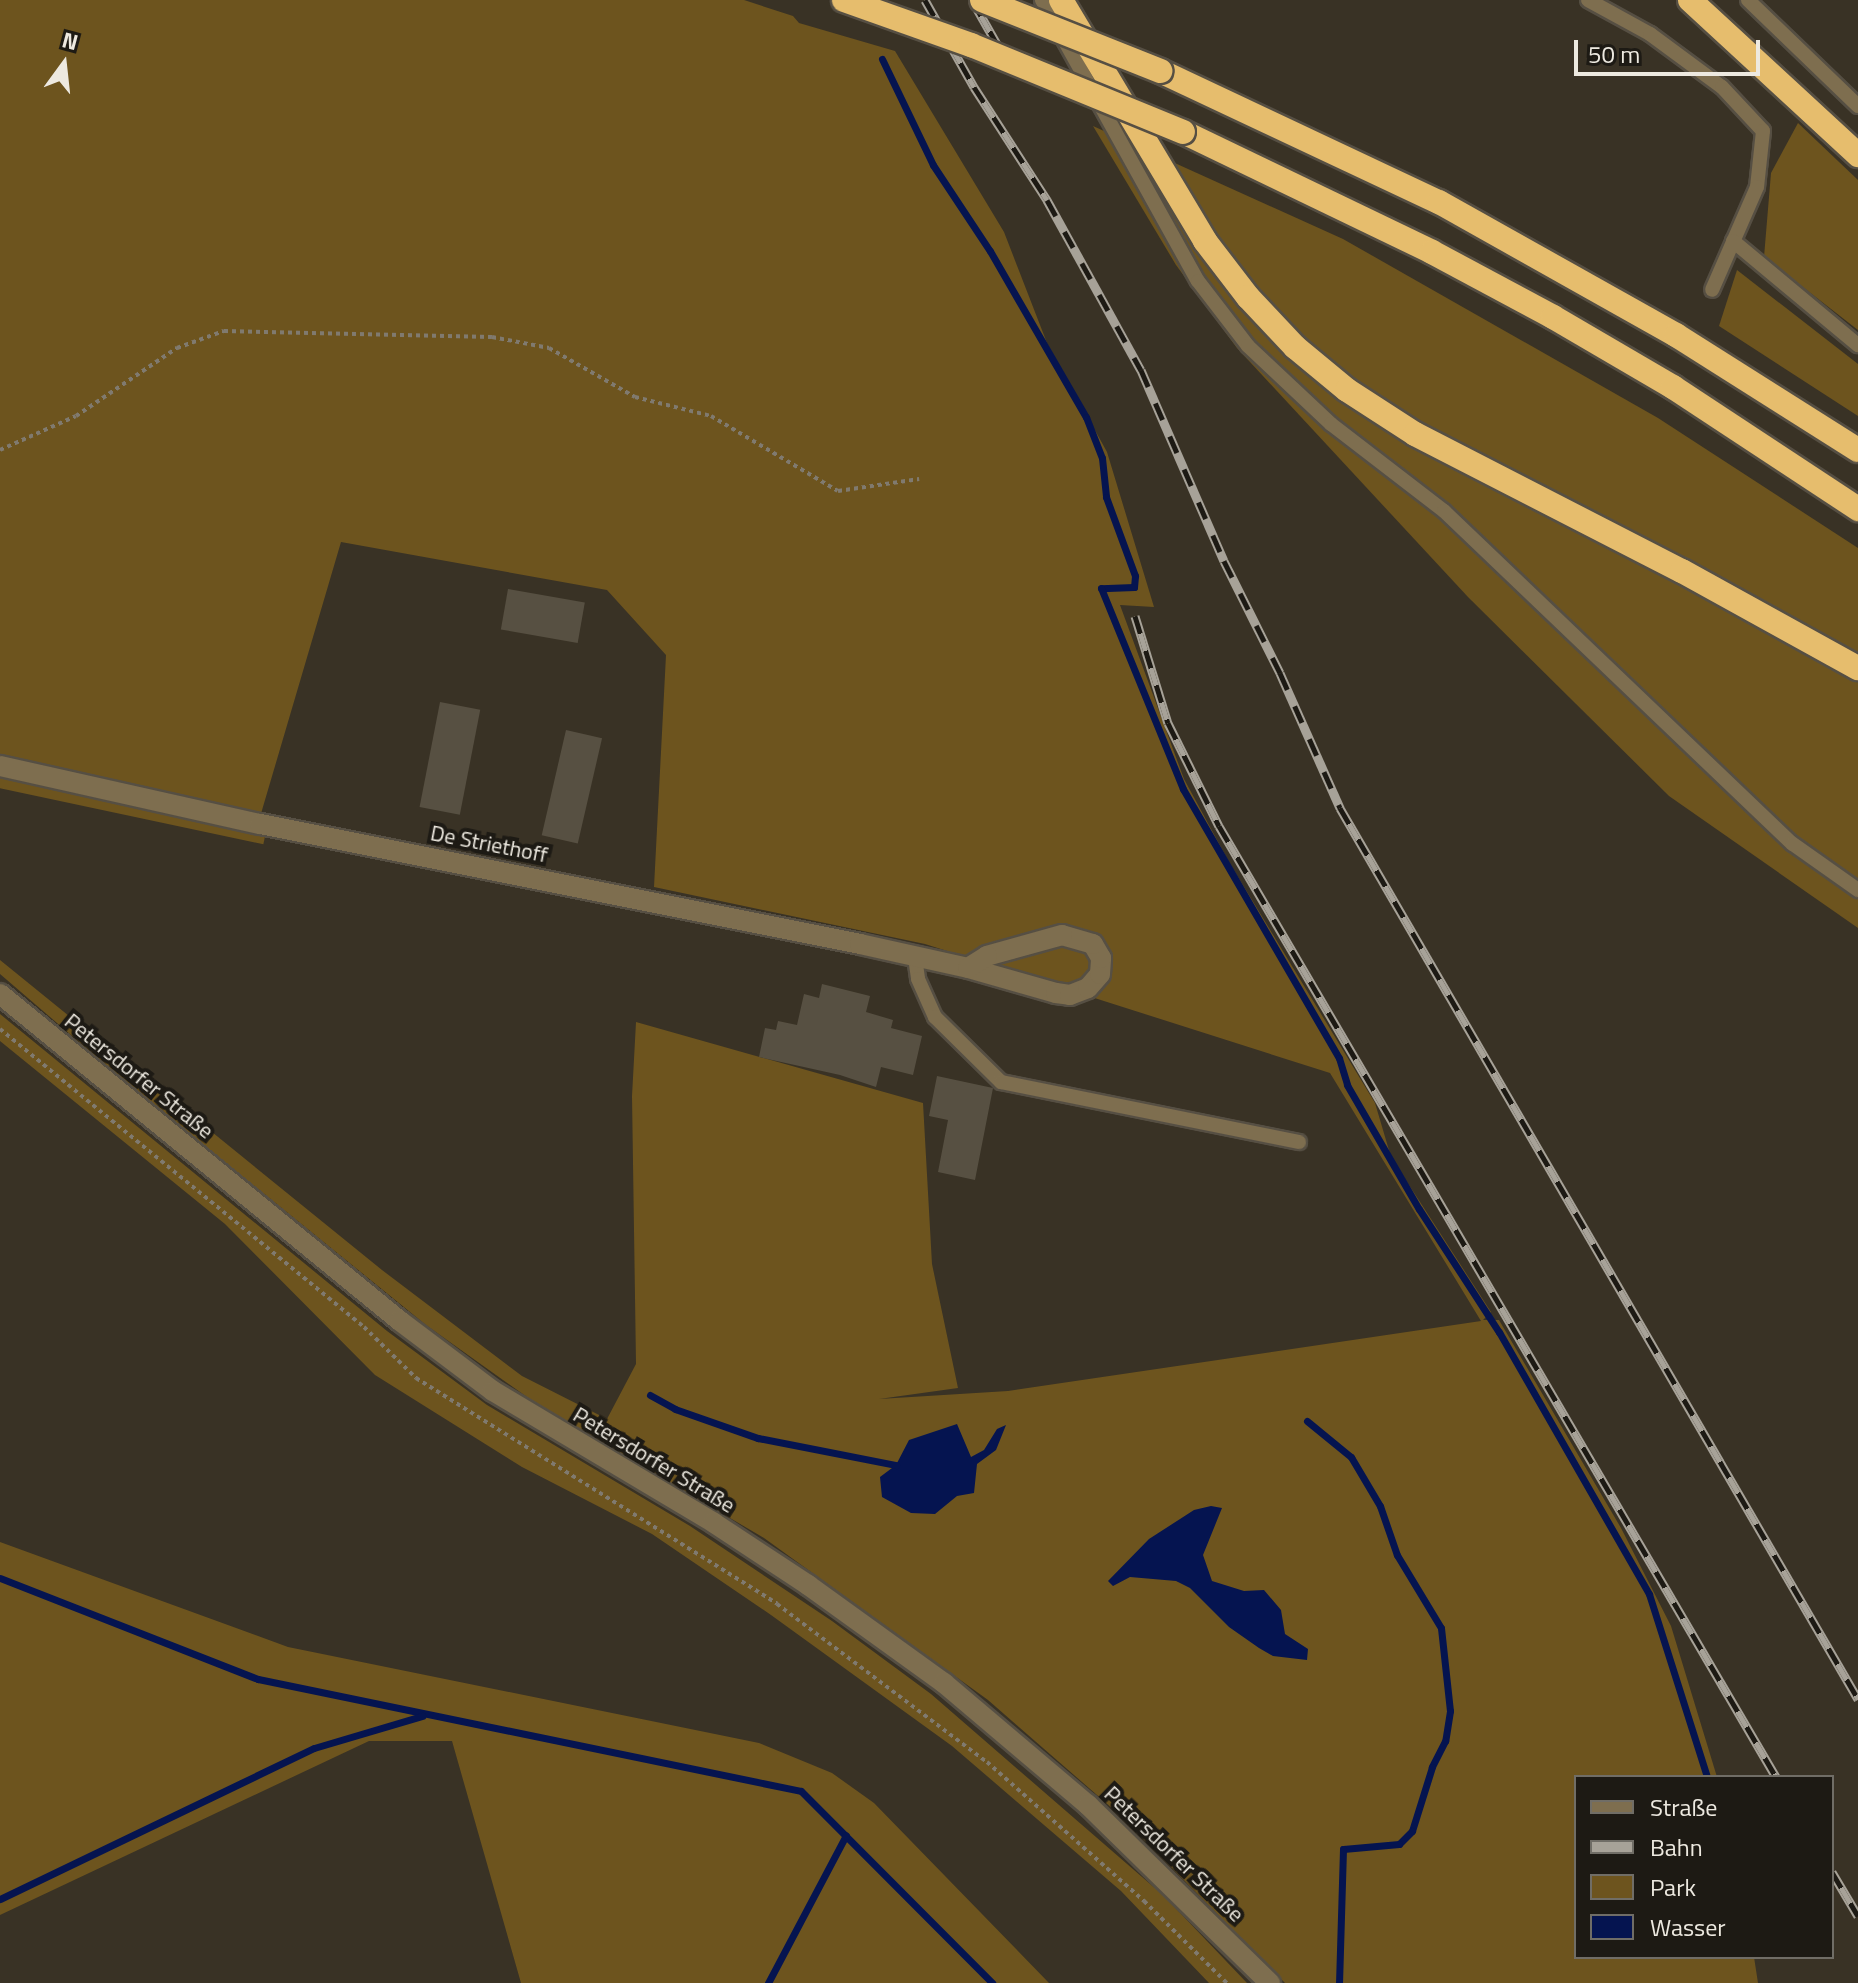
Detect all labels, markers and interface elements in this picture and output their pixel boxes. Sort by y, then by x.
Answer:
text: N [58,22,82,59]
north arrow [24,24,104,104]
scale bar [1578,24,1764,74]
text: 50 m [1588,36,1640,72]
street label: De Striethoff [428,820,550,868]
street label: Petersdorfer Straße [59,1008,219,1144]
street label: Petersdorfer Straße [568,1401,740,1519]
legend [1574,1775,1834,1959]
street label: Petersdorfer Straße [1099,1781,1249,1927]
text: Straße [1650,1789,1717,1825]
text: Bahn [1650,1829,1703,1865]
text: Park [1650,1869,1696,1905]
text: Wasser [1650,1909,1726,1945]

